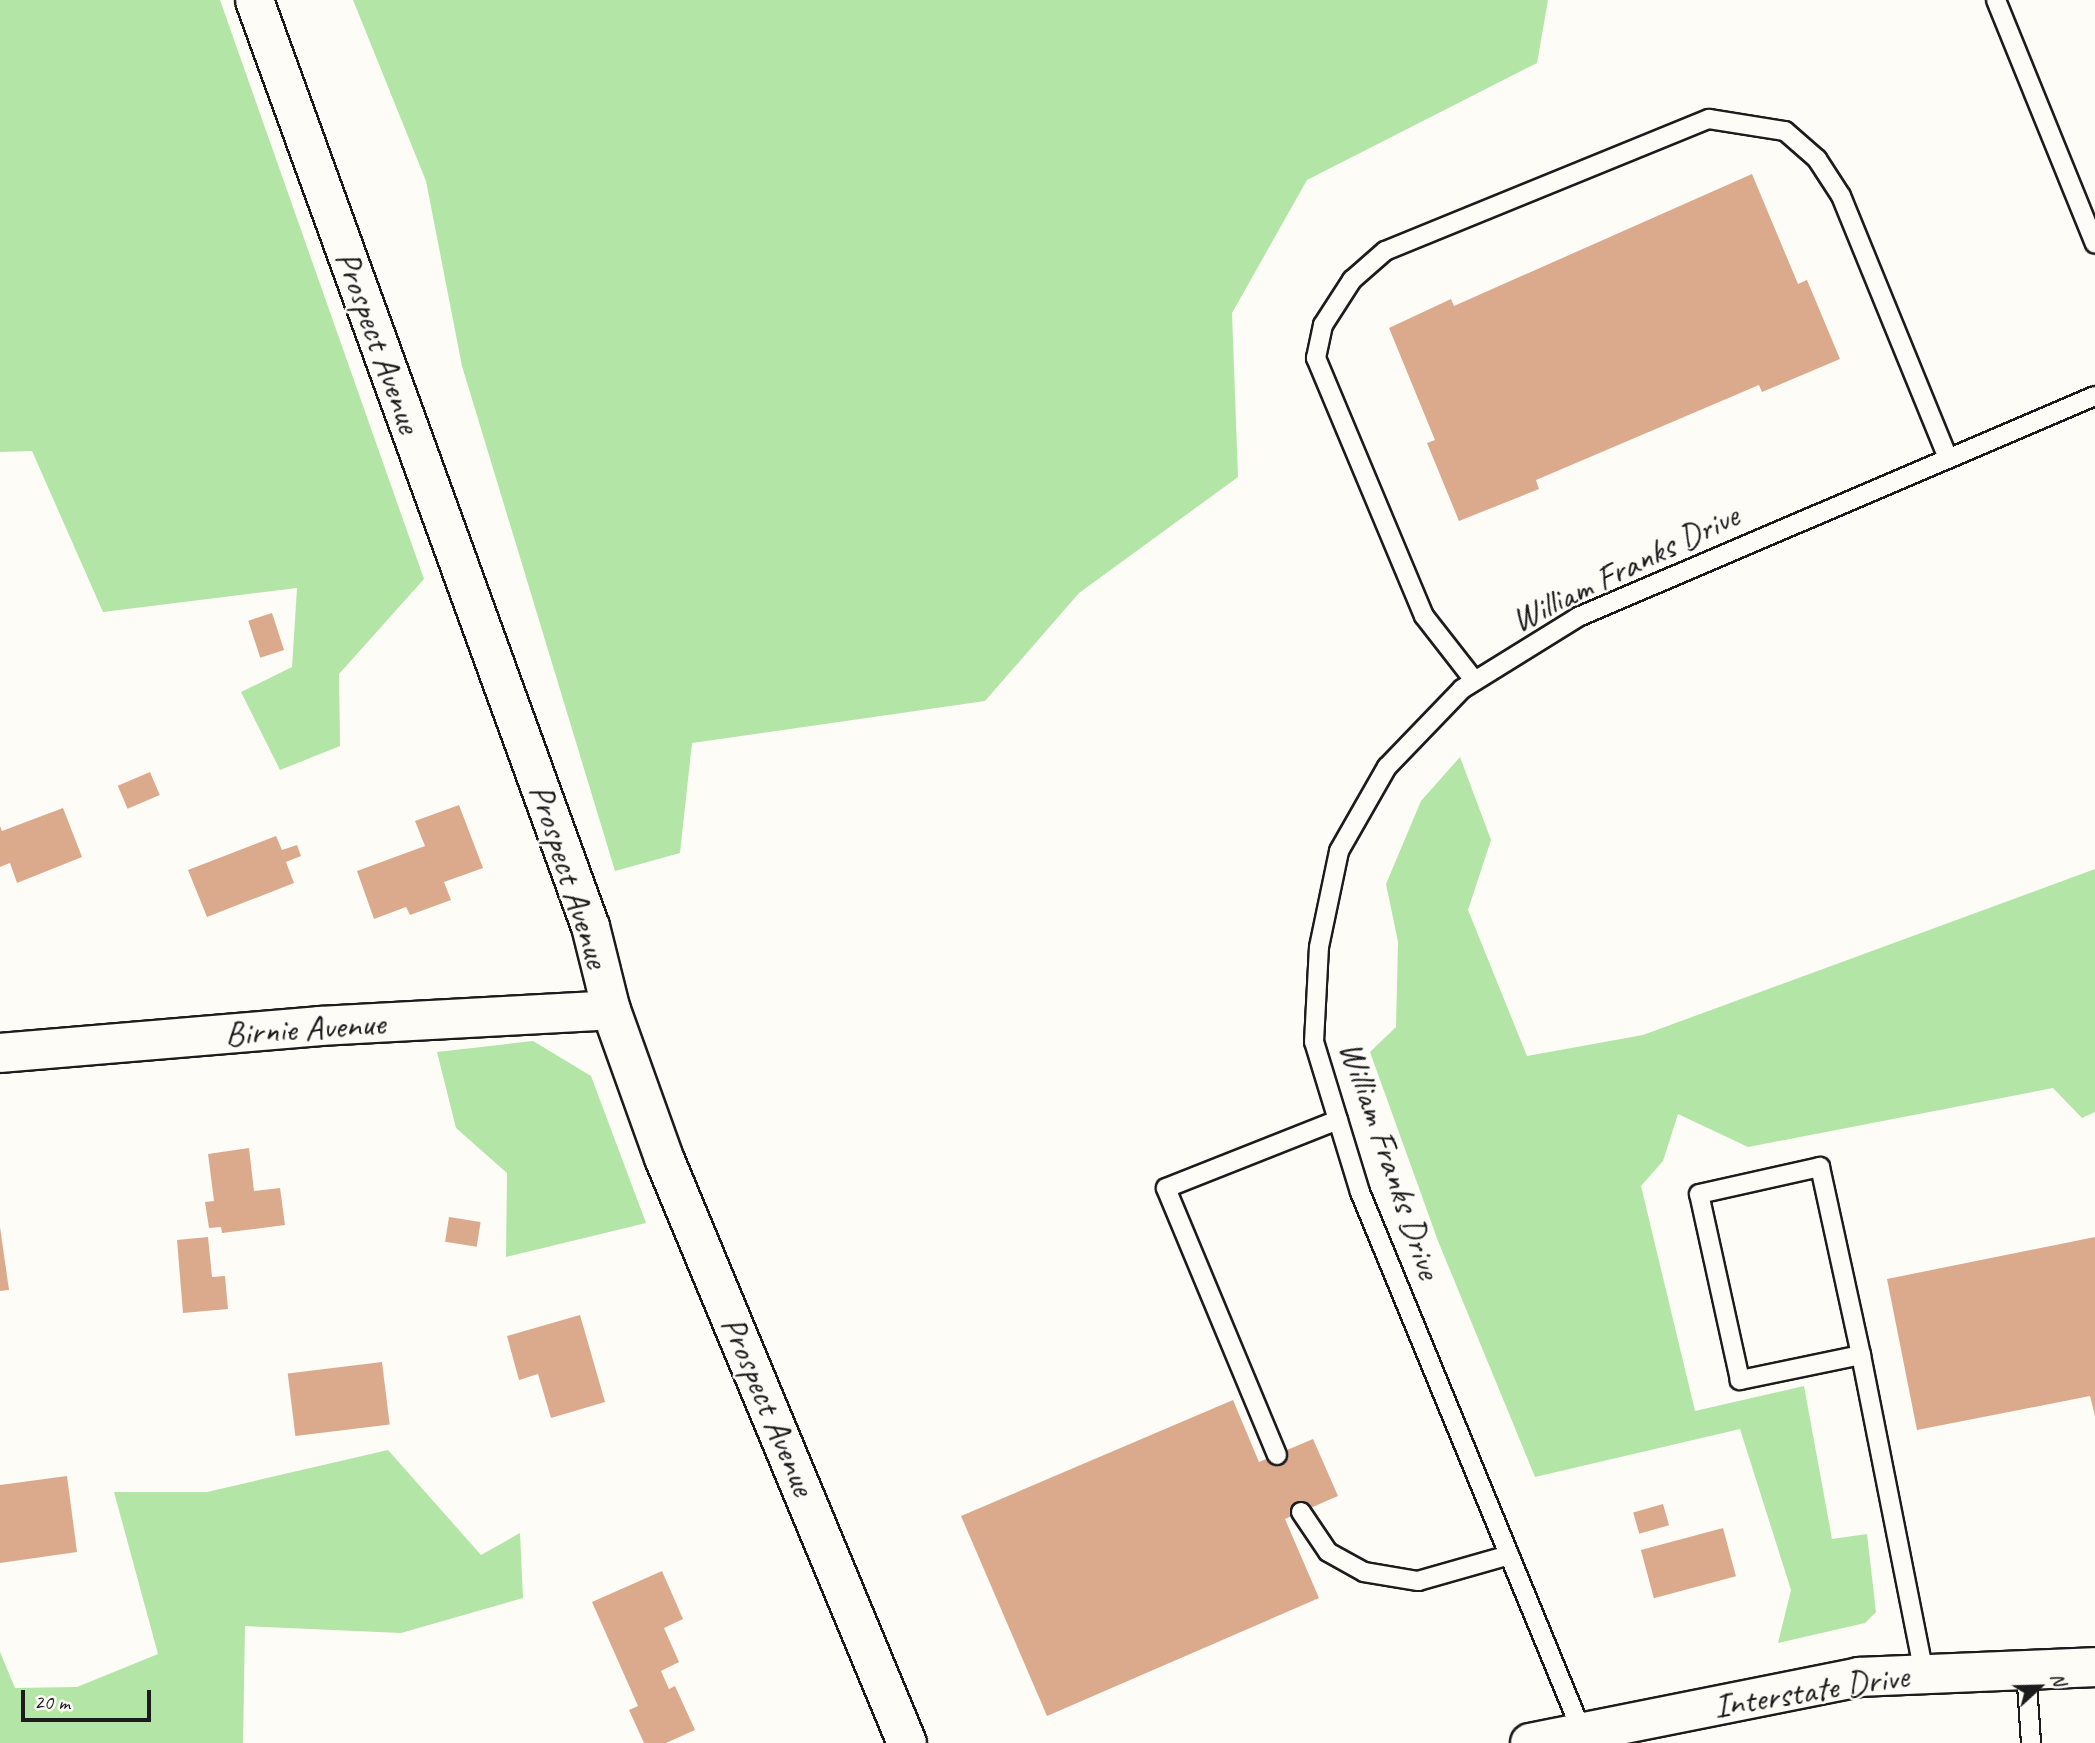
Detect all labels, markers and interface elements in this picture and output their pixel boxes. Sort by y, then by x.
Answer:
street label: Prospect Avenue [326,245,430,439]
street label: William Franks Drive [1504,495,1746,641]
street label: Prospect Avenue [520,779,618,973]
street label: Birnie Avenue [224,1002,386,1056]
street label: William Franks Drive [1330,1036,1450,1284]
street label: Prospect Avenue [711,1310,825,1502]
north arrow [2004,1652,2074,1722]
street label: Interstate Drive [1711,1655,1911,1727]
text: N [2045,1669,2072,1689]
scale bar [24,1676,154,1720]
text: 20 m [34,1689,70,1715]

